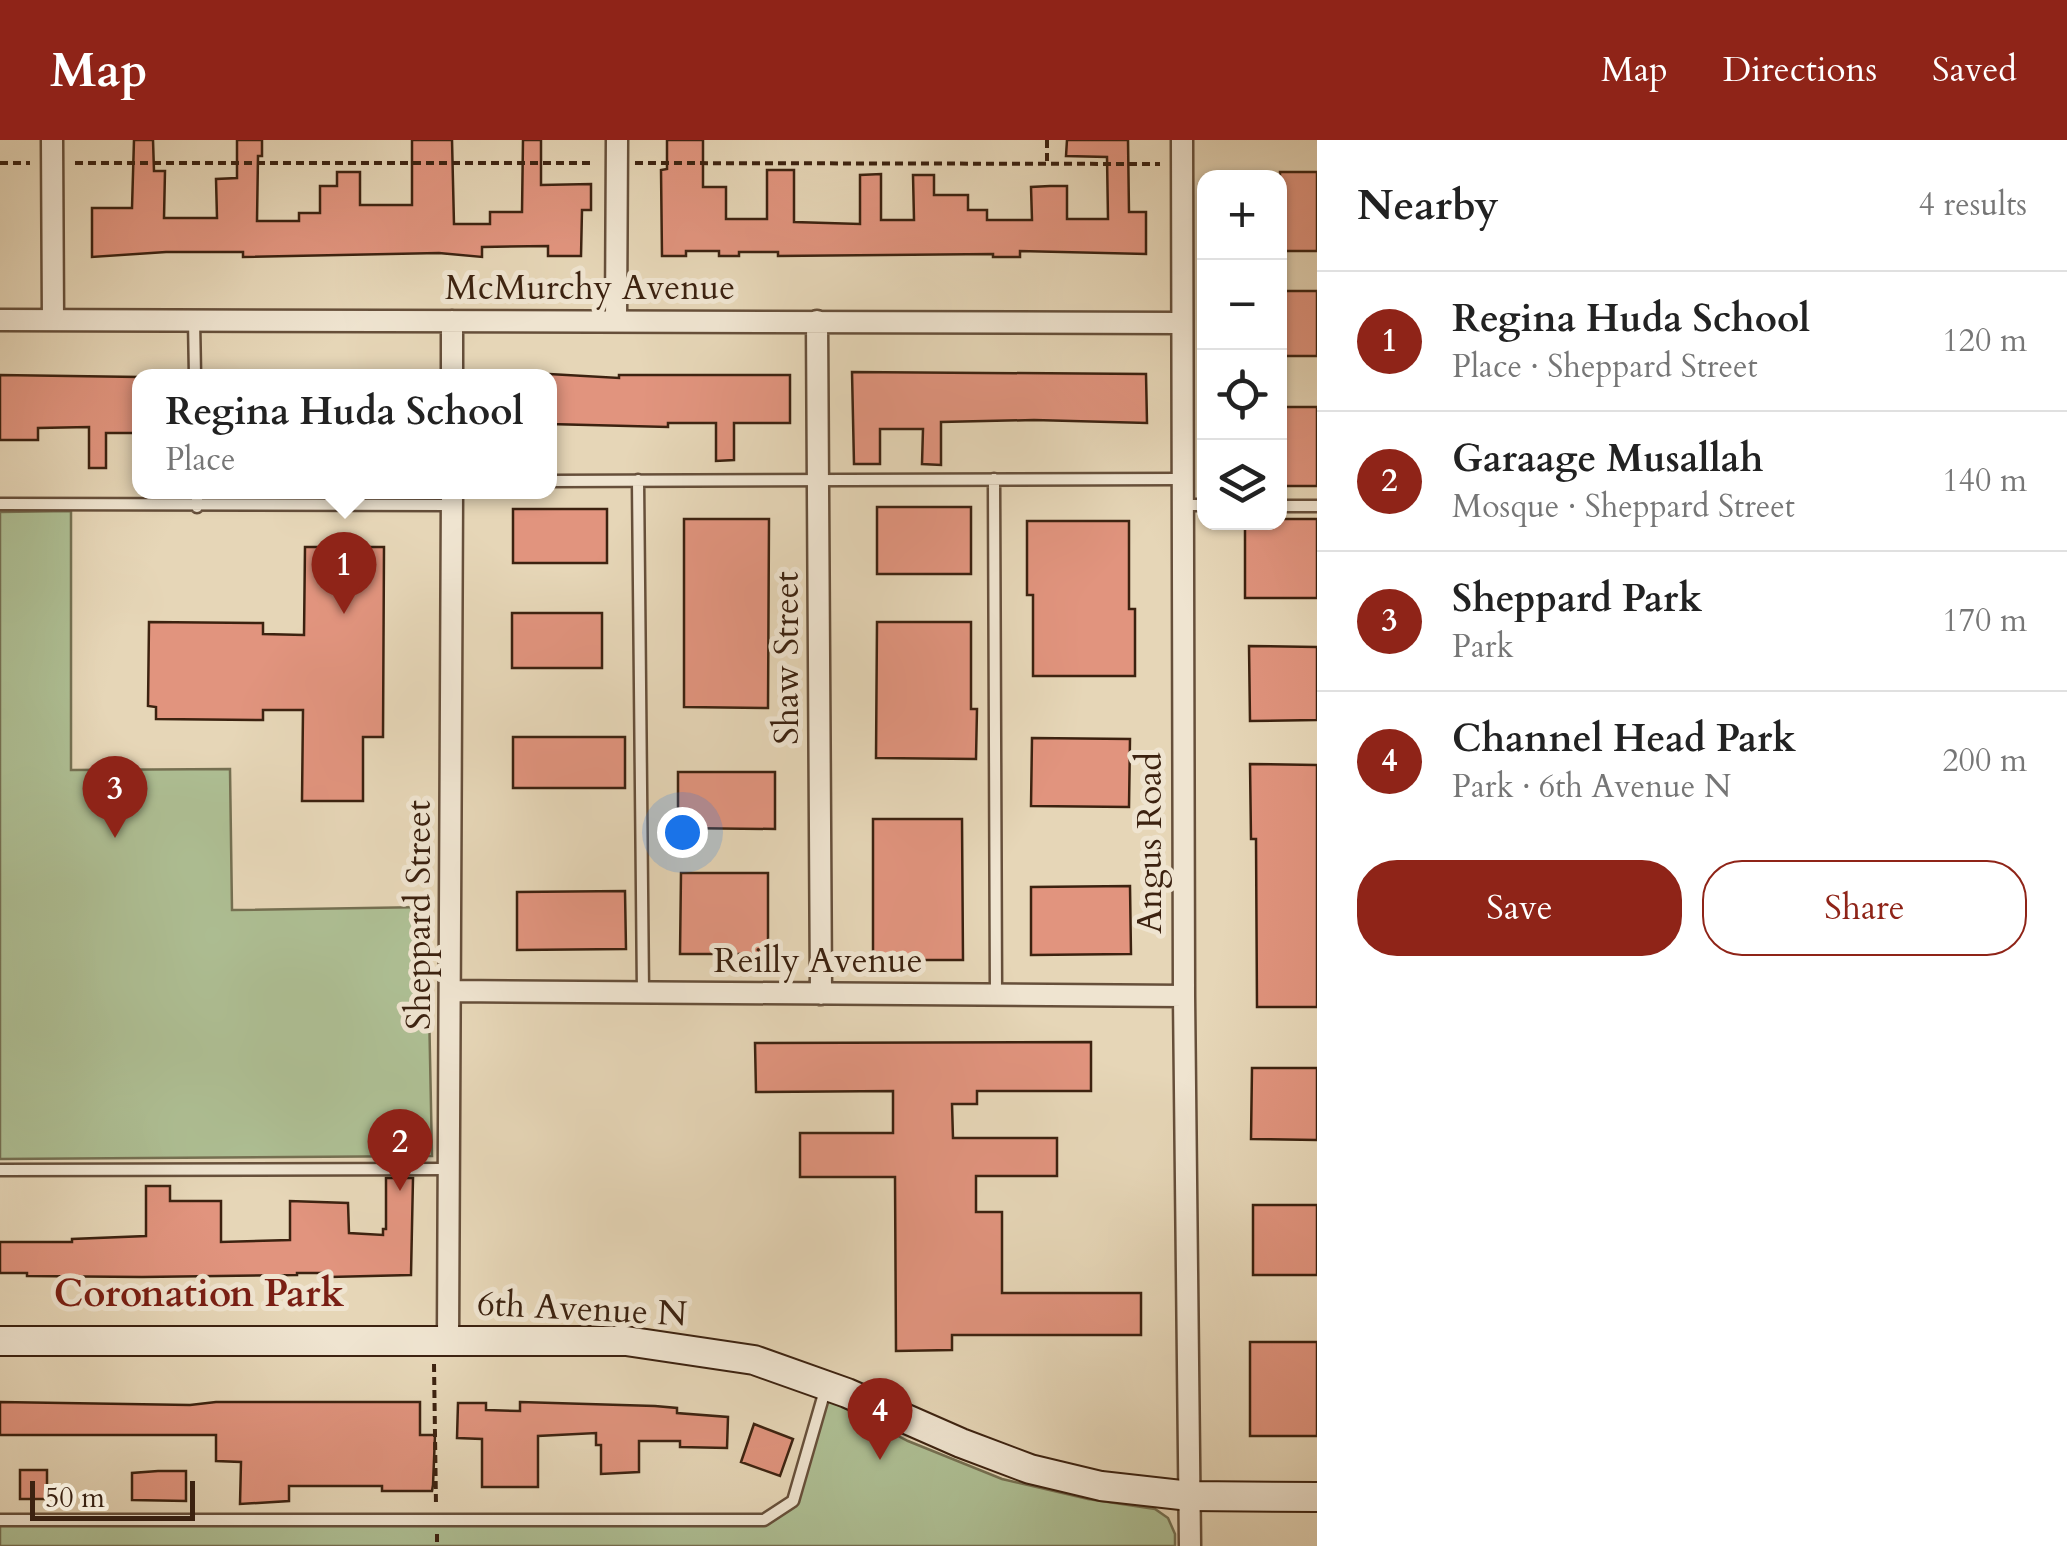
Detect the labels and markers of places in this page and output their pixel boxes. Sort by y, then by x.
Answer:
pin: 1 [312,532,376,614]
pin: 3 [82,756,148,838]
pin: 2 [368,1108,432,1191]
pin: 4 [848,1378,912,1460]

